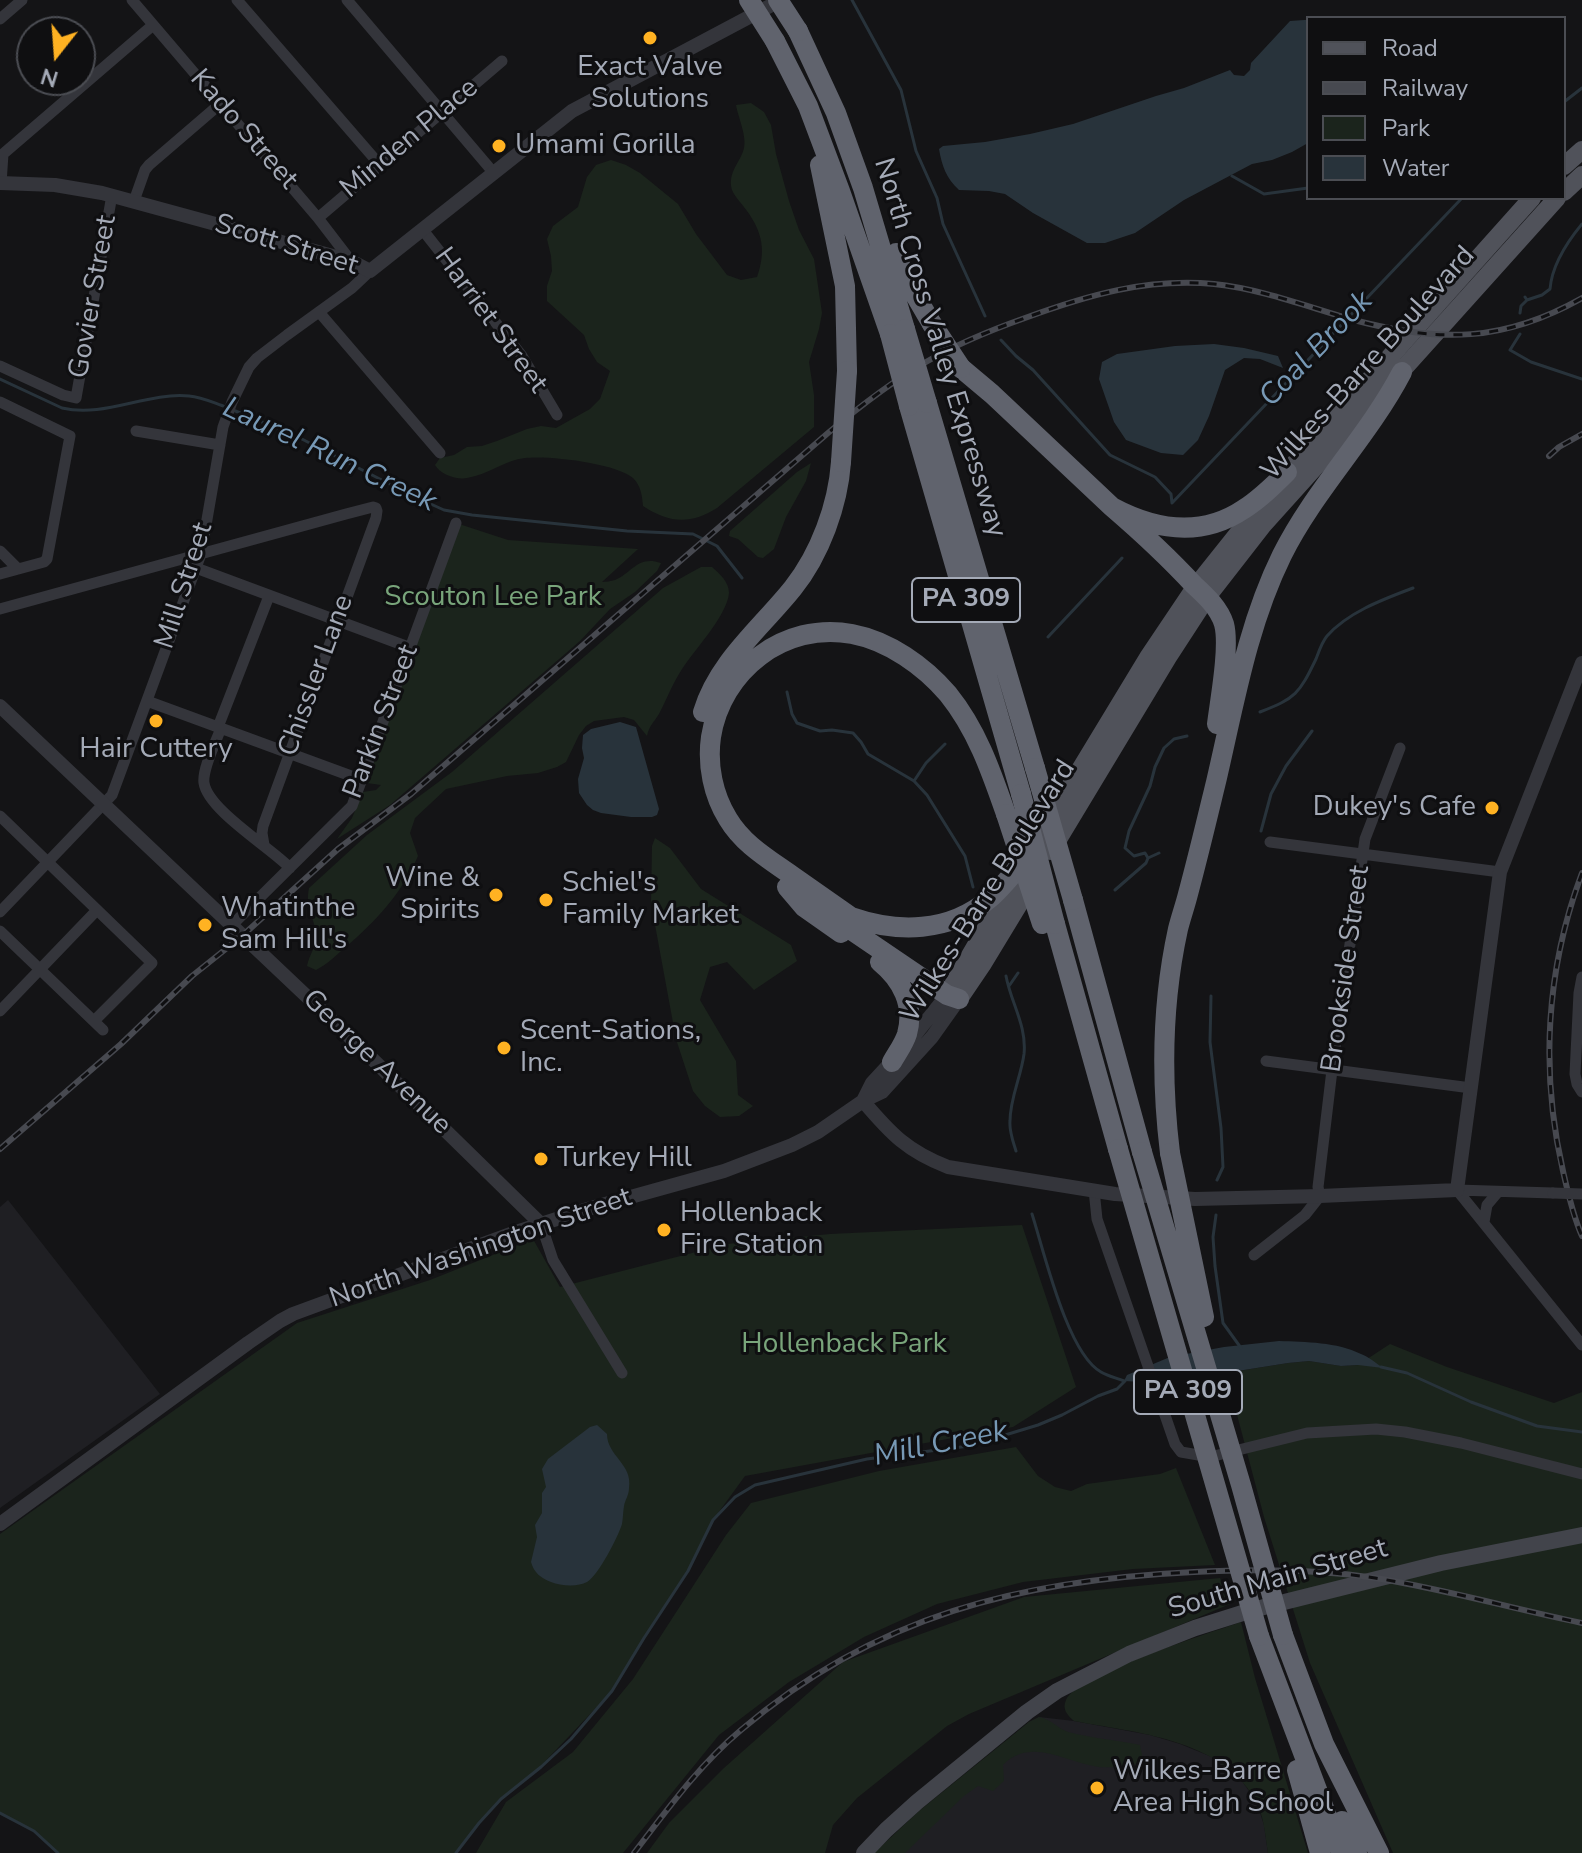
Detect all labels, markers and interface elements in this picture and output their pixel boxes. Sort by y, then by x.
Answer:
north arrow [16,16,96,96]
legend [1306,16,1566,200]
marker: Exact Valve Solutions [641,29,659,47]
text: Road [1382,32,1438,64]
place label: Exact Valve Solutions [577,51,723,117]
text: N [37,60,62,94]
street label: Kado Street [182,63,304,197]
street label: Minden Place [334,72,486,206]
text: Railway [1382,72,1468,104]
text: Park [1382,112,1430,144]
place label: Umami Gorilla [515,129,696,163]
marker: Umami Gorilla [490,137,508,155]
text: Water [1382,152,1449,184]
street label: North Cross Valley Expressway [865,154,1013,542]
street label: Scott Street [210,208,362,284]
street label: Govier Street [63,213,125,381]
street label: Wilkes-Barre Boulevard [1255,240,1483,488]
street label: Harriet Street [426,242,554,400]
water label: Coal Brook [1253,284,1381,416]
water label: Laurel Run Creek [217,391,441,521]
street label: Mill Street [149,519,221,653]
road number: PA 309 [912,578,1020,622]
park label: Scouton Lee Park [384,581,602,615]
street label: Chissler Lane [272,591,362,761]
street label: Parkin Street [337,640,427,804]
marker: Hair Cuttery [147,712,165,730]
place label: Hair Cuttery [79,733,233,767]
street label: Wilkes-Barre Boulevard [894,754,1084,1030]
place label: Dukey's Cafe [1313,791,1476,825]
marker: Dukey's Cafe [1483,799,1501,817]
place label: Wine & Spirits [385,862,480,928]
street label: Brookside Street [1316,863,1378,1075]
place label: Schiel's Family Market [562,867,739,933]
marker: Wine & Spirits [487,886,505,904]
marker: Schiel's Family Market [537,891,555,909]
place label: Whatinthe Sam Hill's [221,892,355,958]
marker: Whatinthe Sam Hill's [196,916,214,934]
street label: George Avenue [294,983,458,1143]
place label: Scent-Sations, Inc. [520,1015,701,1081]
marker: Scent-Sations, Inc. [495,1039,513,1057]
place label: Turkey Hill [557,1142,692,1176]
marker: Turkey Hill [532,1150,550,1168]
street label: North Washington Street [326,1182,636,1316]
place label: Hollenback Fire Station [680,1197,823,1263]
marker: Hollenback Fire Station [655,1221,673,1239]
park label: Hollenback Park [741,1328,947,1362]
road number: PA 309 [1134,1370,1242,1414]
water label: Mill Creek [871,1414,1011,1476]
street label: South Main Street [1165,1533,1391,1627]
place label: Wilkes-Barre Area High School [1113,1755,1333,1821]
marker: Wilkes-Barre Area High School [1088,1779,1106,1797]

